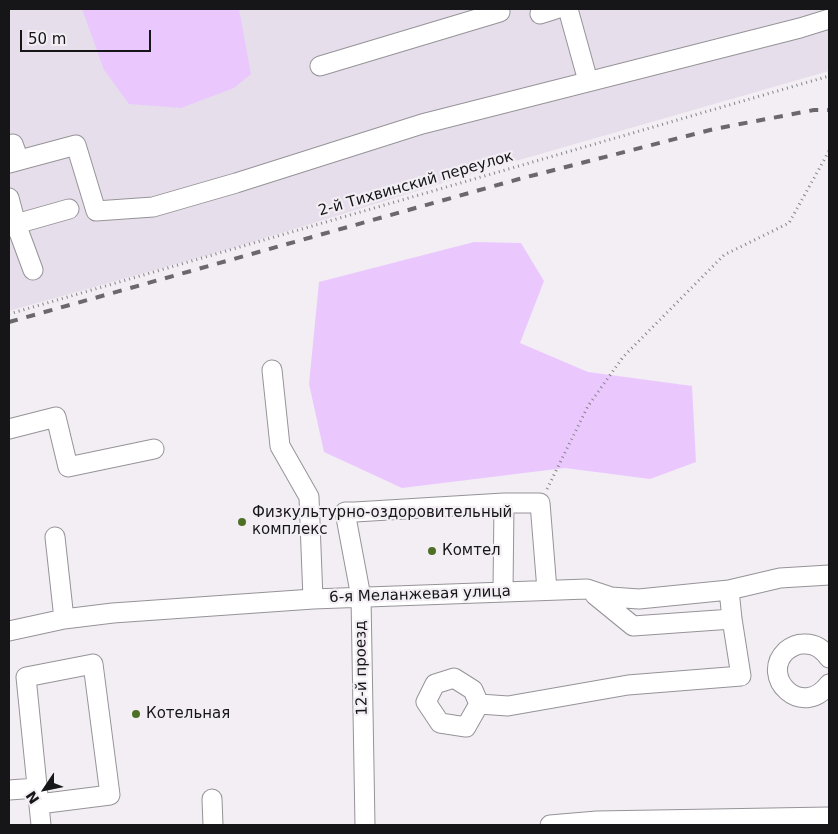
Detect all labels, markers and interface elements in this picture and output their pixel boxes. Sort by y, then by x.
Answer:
scale bar [22,20,154,52]
text: 50 m [28,30,66,48]
street label: 2-й Тихвинский переулок [317,148,515,220]
place label: Физкультурно-оздоровительный комплекс [252,504,512,539]
marker: Физкультурно-оздоровительный комплекс [236,516,248,528]
place label: Комтел [442,542,501,560]
marker: Комтел [426,545,438,557]
street label: 6-я Меланжевая улица [329,583,511,607]
street label: 12-й проезд [352,620,372,716]
place label: Котельная [146,705,230,723]
marker: Котельная [130,708,142,720]
north arrow [20,764,70,814]
text: N [23,788,42,807]

